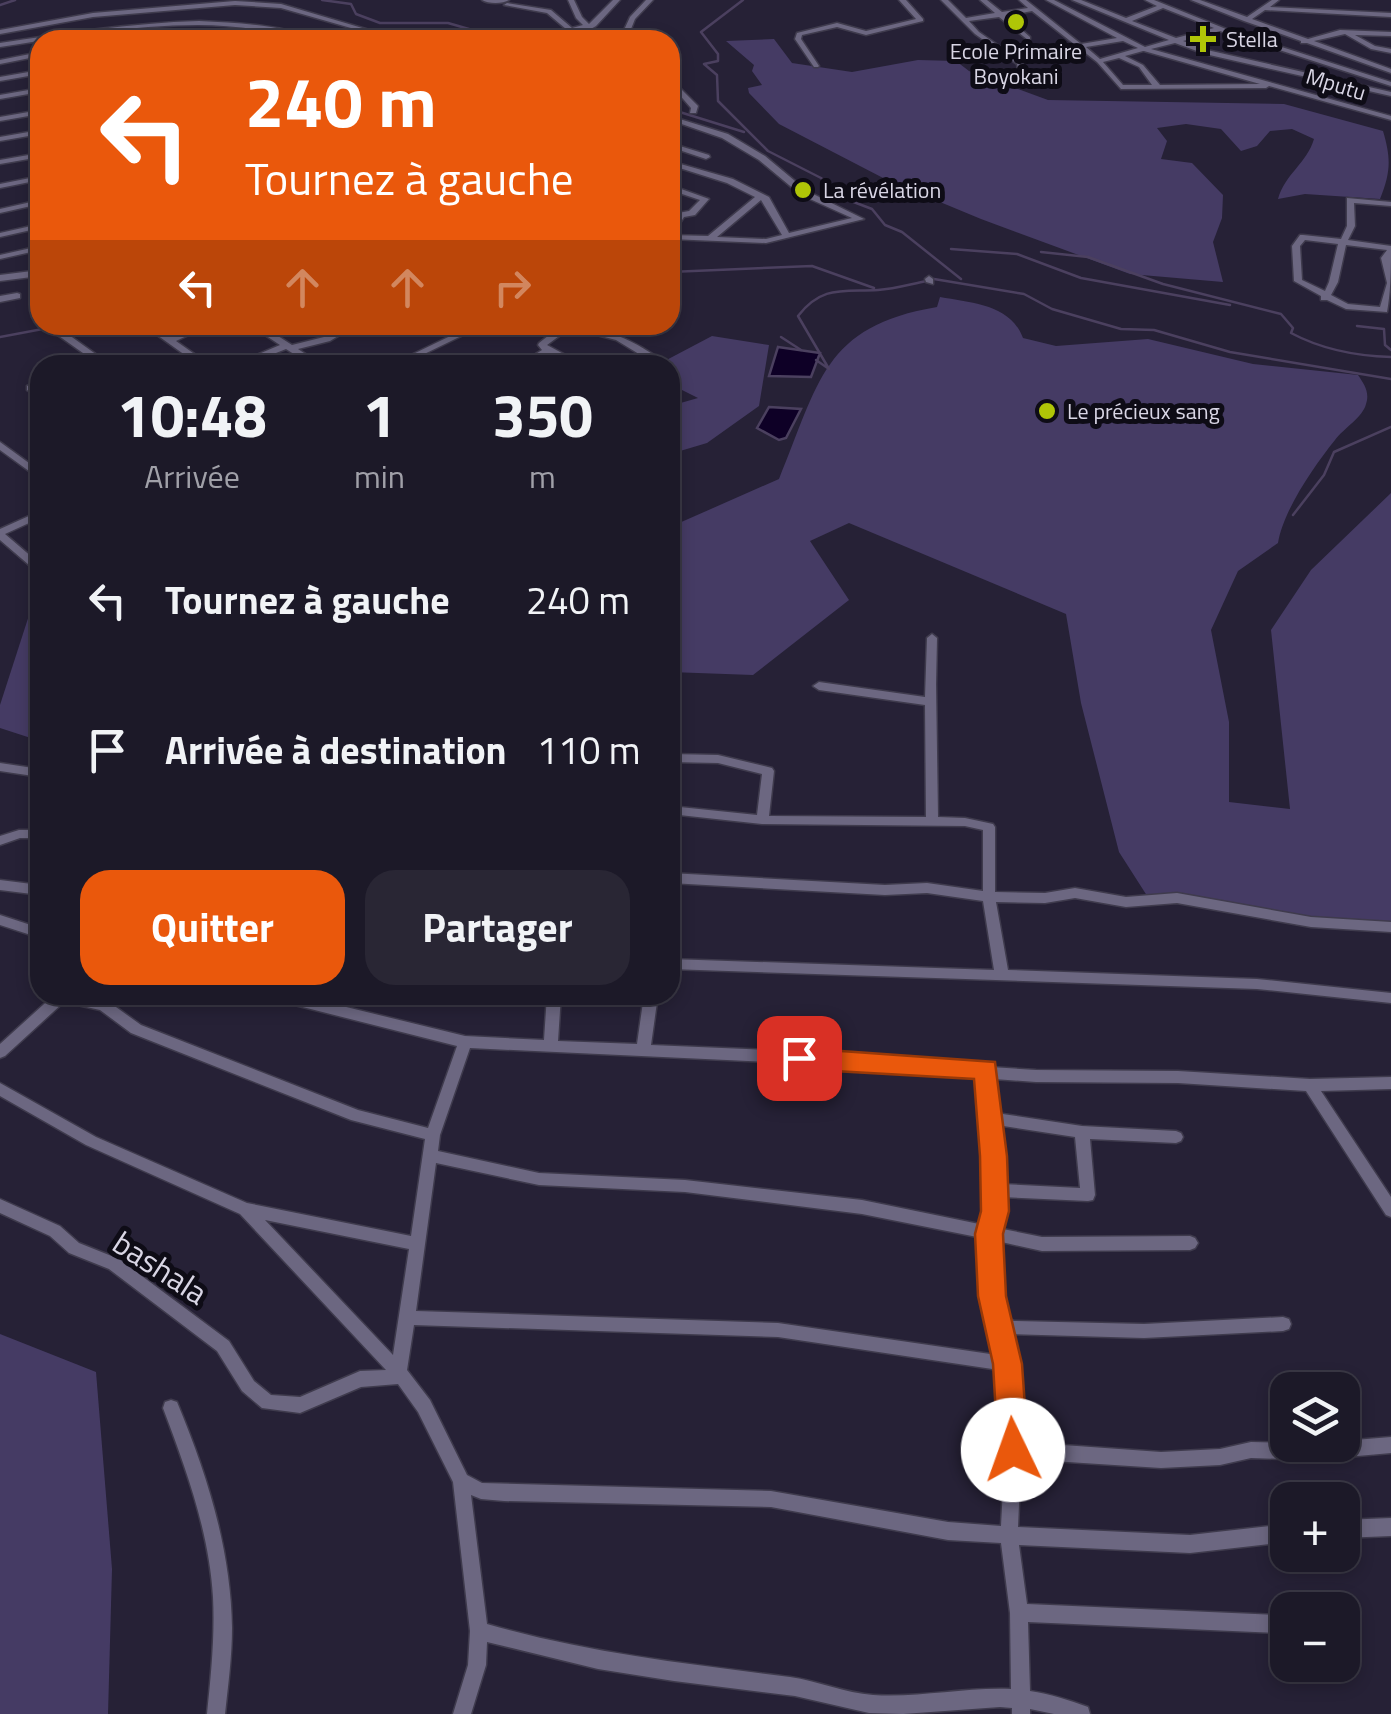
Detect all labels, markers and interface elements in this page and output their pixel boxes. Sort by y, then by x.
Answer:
marker: Ecole Primaire Boyokani [1005,11,1027,33]
place label: Stella [1226,22,1278,56]
marker: Stella [1190,26,1216,52]
place label: Ecole Primaire Boyokani [950,34,1082,93]
text: 240 m [245,48,437,154]
street label: Mputu [1302,59,1370,109]
icon: left [80,70,210,200]
text: Tournez à gauche [245,144,574,212]
place label: La révélation [823,173,941,207]
marker: La révélation [792,179,814,201]
icon: left [170,260,225,315]
icon: ahead [275,260,330,315]
icon: ahead [380,260,435,315]
icon: right [485,260,540,315]
text: 10:48 [117,369,267,460]
text: 1 [363,369,396,460]
text: 350 [492,369,593,460]
place label: Le précieux sang [1067,394,1220,428]
marker: Le précieux sang [1036,400,1058,422]
text: Arrivée [144,452,240,500]
text: min [354,452,405,500]
text: m [529,452,556,500]
text: Tournez à gauche [165,571,450,629]
text: 240 m [526,571,630,629]
icon: left [80,573,135,628]
text: Arrivée à destination [165,721,507,779]
text: 110 m [537,721,641,779]
icon: arrive [80,723,135,778]
button: Quitter [80,870,345,985]
button: Partager [365,870,630,985]
pin [757,1016,842,1101]
icon: arrive [772,1031,827,1086]
street label: bashala [104,1219,217,1316]
map controls [1270,1372,1360,1682]
button: layers [1270,1372,1360,1462]
position arrow [961,1398,1065,1502]
button: + [1270,1482,1360,1572]
button: − [1270,1592,1360,1682]

